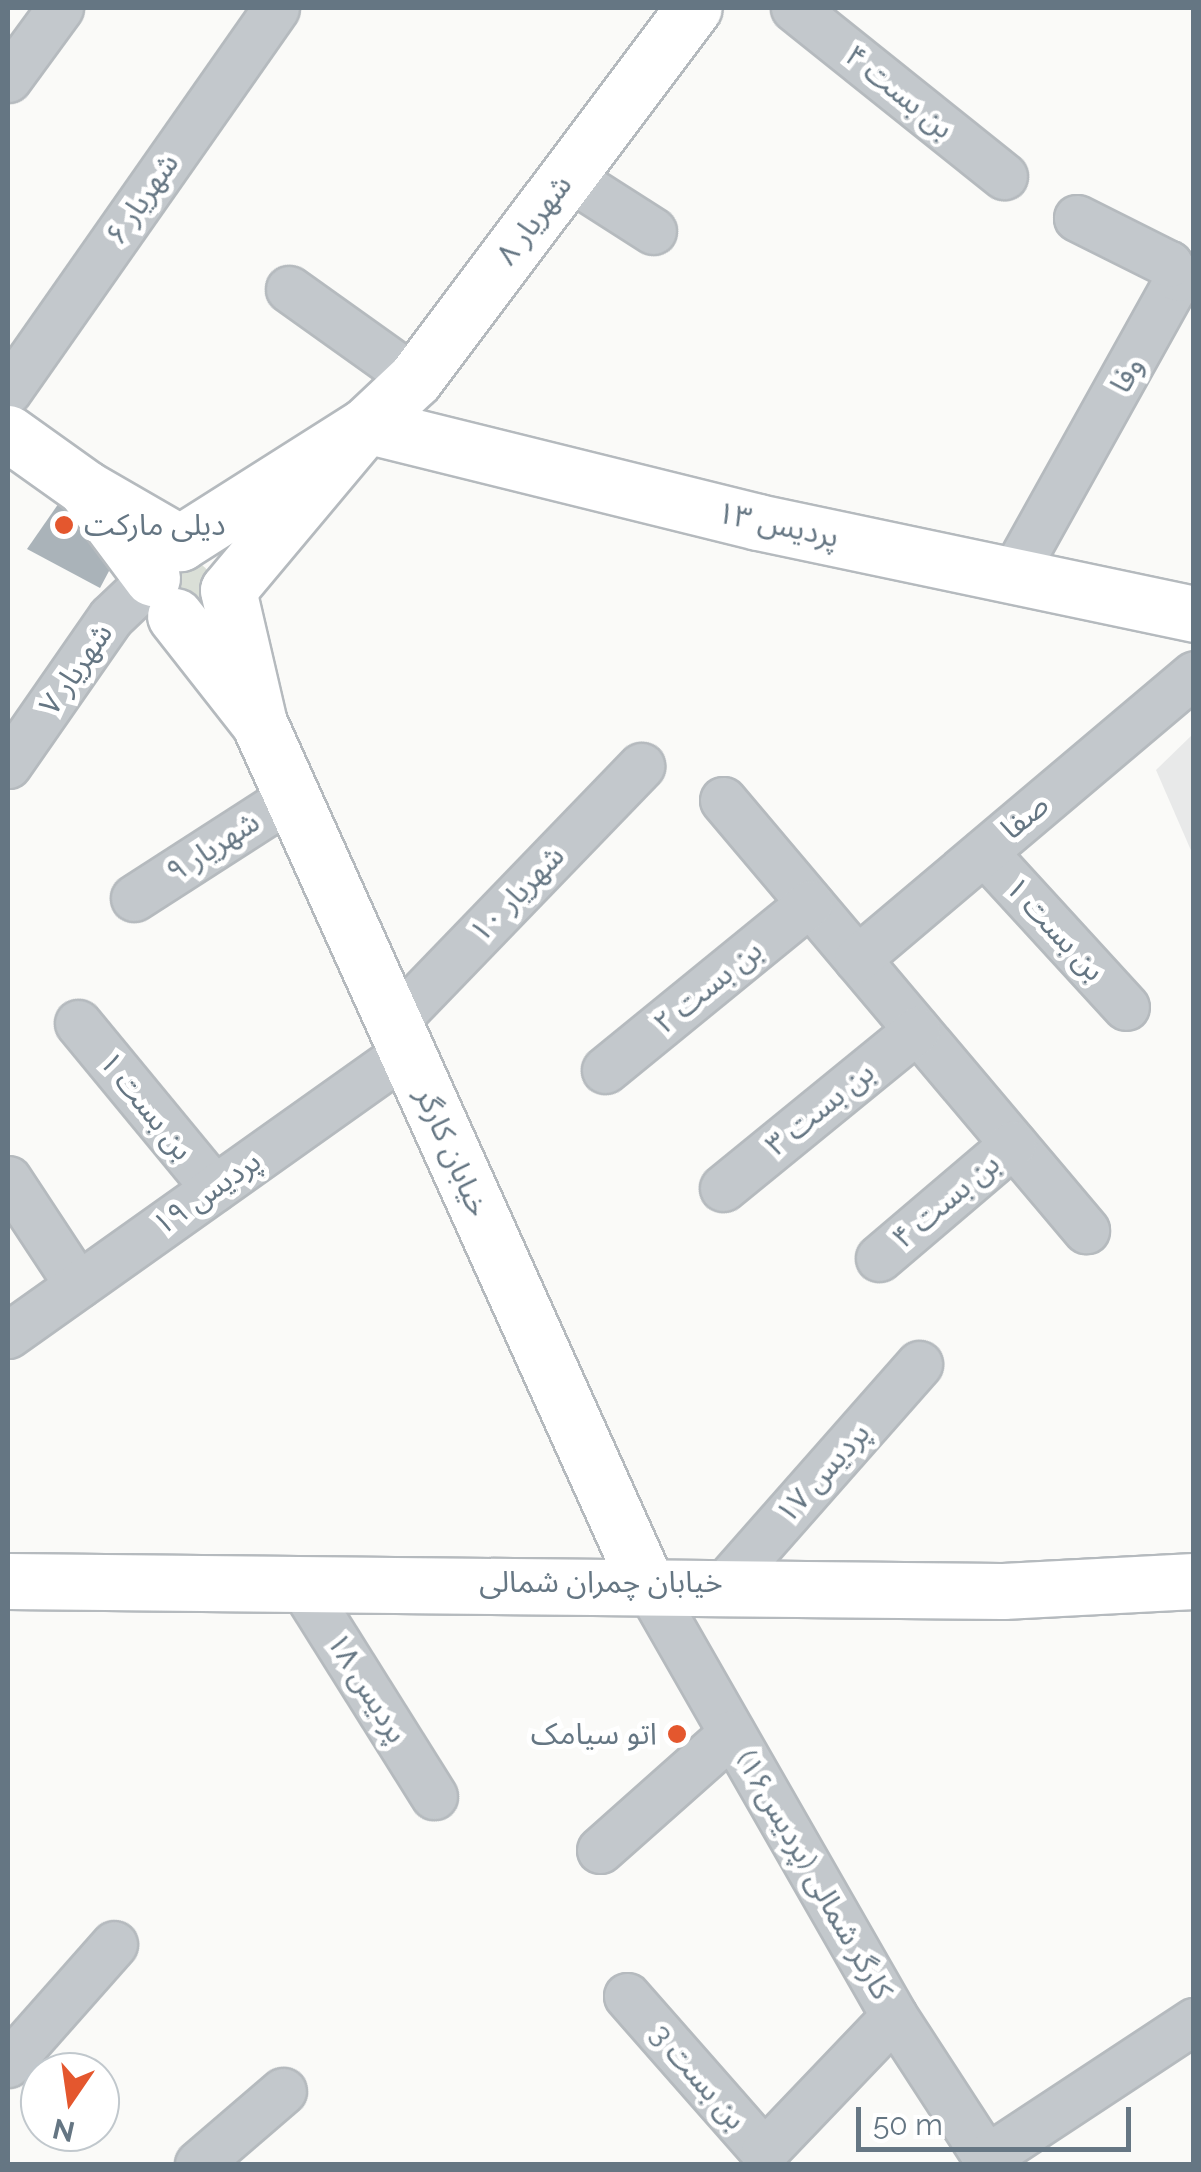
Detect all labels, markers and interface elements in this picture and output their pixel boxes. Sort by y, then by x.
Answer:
street label: بن بست ۴ [838,37,960,147]
street label: شهریار ۶ [98,146,186,252]
street label: شهریار ۸ [489,168,579,272]
street label: وفا [1103,351,1151,399]
street label: پردیس ۱۳ [714,495,842,555]
place label: دیلی مارکت [84,507,225,543]
marker: دیلی مارکت [53,514,75,536]
street label: شهریار ۷ [32,616,120,722]
street label: صفا [994,787,1056,847]
street label: شهریار ۹ [160,804,266,890]
street label: شهریار ۱۰ [462,838,572,950]
street label: بن بست ۱ [998,870,1112,988]
street label: بن بست ۲ [647,932,769,1042]
street label: بن بست ۱ [91,1045,201,1167]
street label: بن بست ۳ [759,1054,881,1164]
street label: خیابان کارگر [408,1082,496,1222]
street label: پردیس ۱۹ [146,1143,268,1243]
street label: بن بست ۴ [885,1146,1007,1256]
street label: پردیس ۱۷ [768,1415,878,1531]
street label: خیابان چمران شمالی [479,1564,723,1600]
street label: پردیس ۱۸ [319,1626,415,1750]
place label: اتو سیامک [531,1716,657,1752]
marker: اتو سیامک [666,1723,688,1745]
street label: کارگر شمالی (پردیس۱۶) [728,1744,900,2006]
street label: بن بست 3 [643,2017,753,2137]
north arrow [20,2052,120,2152]
scale bar [861,2087,1136,2149]
text: 50 m [873,2107,943,2142]
text: N [49,2111,78,2148]

